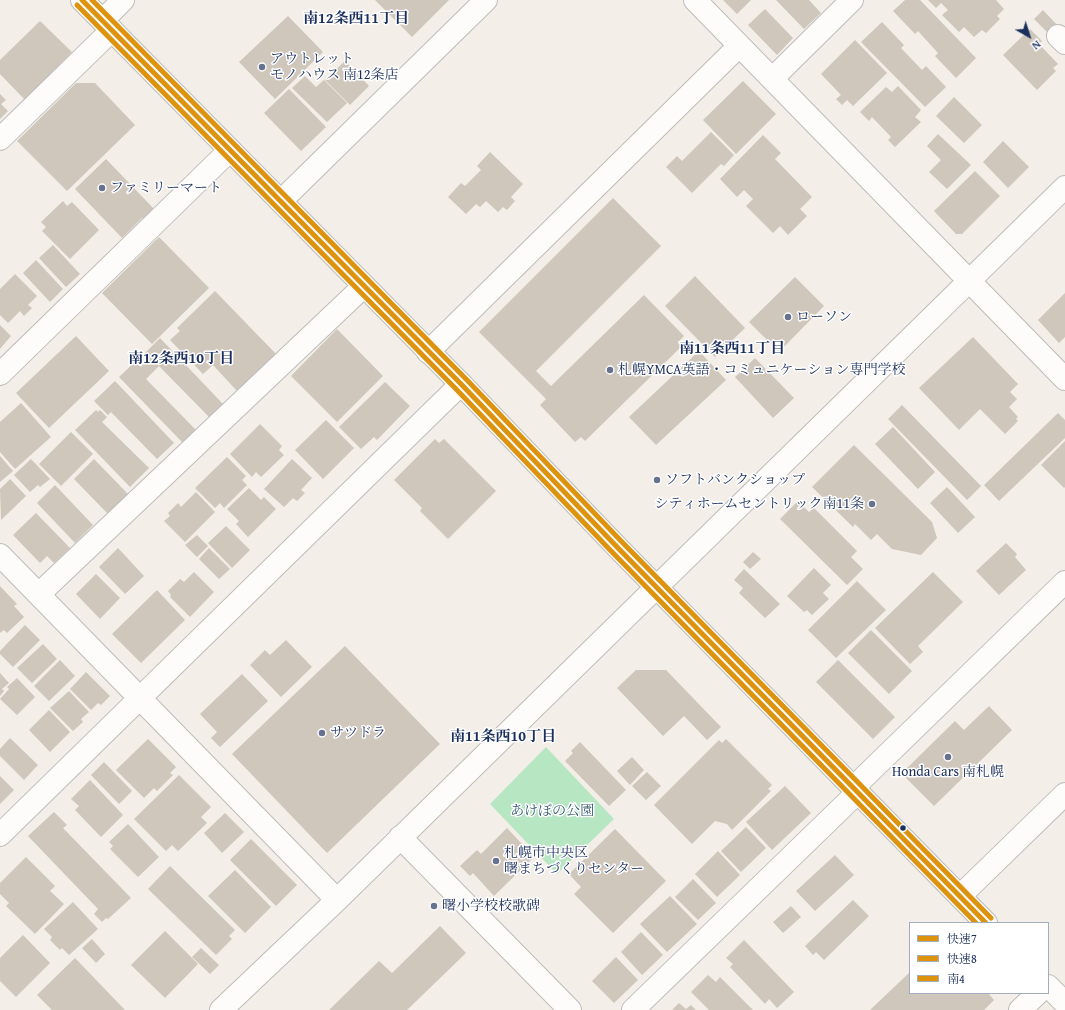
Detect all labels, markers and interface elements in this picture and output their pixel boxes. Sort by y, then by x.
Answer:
district label: 南12条西11丁目 [303,10,409,28]
north arrow [1009,16,1049,56]
text: N [1029,37,1044,54]
place label: アウトレット モノハウス 南12条店 [270,51,399,84]
marker: アウトレット モノハウス 南12条店 [257,62,267,72]
place label: ファミリーマート [110,180,222,196]
marker: ファミリーマート [97,183,107,193]
place label: ローソン [796,309,852,325]
marker: ローソン [783,312,793,322]
district label: 南11条西11丁目 [679,340,785,358]
district label: 南12条西10丁目 [128,350,234,368]
place label: 札幌YMCA英語・コミュニケーション専門学校 [618,362,906,378]
marker: 札幌YMCA英語・コミュニケーション専門学校 [605,365,615,375]
place label: ソフトバンクショップ [665,472,805,488]
marker: ソフトバンクショップ [652,475,662,485]
place label: シティホームセントリック南11条 [655,496,864,512]
marker: シティホームセントリック南11条 [867,499,877,509]
place label: サツドラ [330,725,386,741]
marker: サツドラ [317,728,327,738]
district label: 南11条西10丁目 [450,728,556,746]
marker: Honda Cars 南札幌 [943,752,953,762]
place label: Honda Cars 南札幌 [892,764,1004,780]
park label: あけぼの公園 [510,803,594,819]
unlabelled marker [898,823,908,833]
place label: 札幌市中央区 曙まちづくりセンター [504,845,644,878]
marker: 札幌市中央区 曙まちづくりセンター [491,856,501,866]
place label: 曙小学校校歌碑 [442,898,540,914]
marker: 曙小学校校歌碑 [429,901,439,911]
legend [909,922,1049,994]
text: 快速7 [947,930,977,947]
text: 快速8 [947,950,977,967]
text: 南4 [947,970,965,987]

